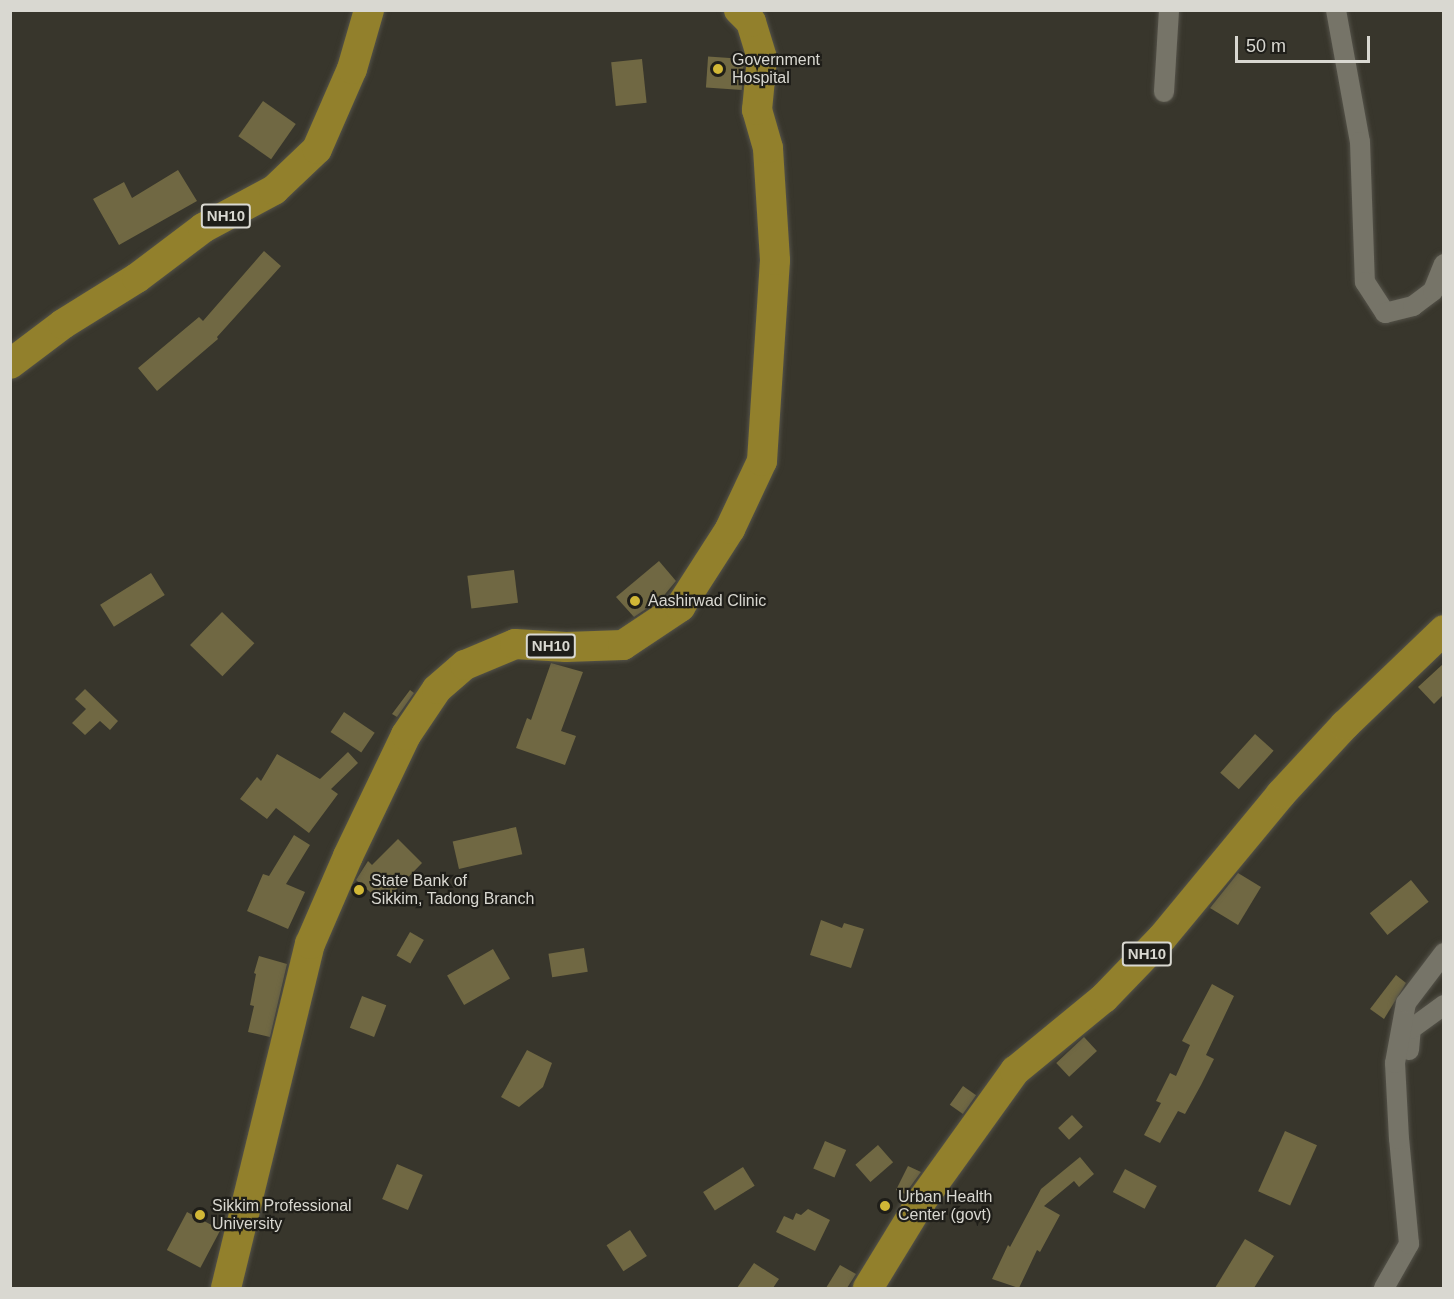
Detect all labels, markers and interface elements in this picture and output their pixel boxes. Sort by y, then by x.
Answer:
scale bar [1238,24,1373,62]
text: 50 m [1246,36,1286,56]
place label: Government Hospital [732,50,820,88]
marker: Government Hospital [709,60,727,78]
road number: NH10 [200,204,252,228]
place label: Aashirwad Clinic [648,591,766,611]
marker: Aashirwad Clinic [626,592,644,610]
road number: NH10 [526,634,576,658]
place label: State Bank of Sikkim, Tadong Branch [371,871,535,909]
marker: State Bank of Sikkim, Tadong Branch [352,883,366,897]
road number: NH10 [1122,942,1172,966]
place label: Urban Health Center (govt) [898,1187,992,1225]
place label: Sikkim Professional University [212,1196,352,1234]
marker: Urban Health Center (govt) [876,1197,894,1215]
marker: Sikkim Professional University [193,1208,207,1222]

